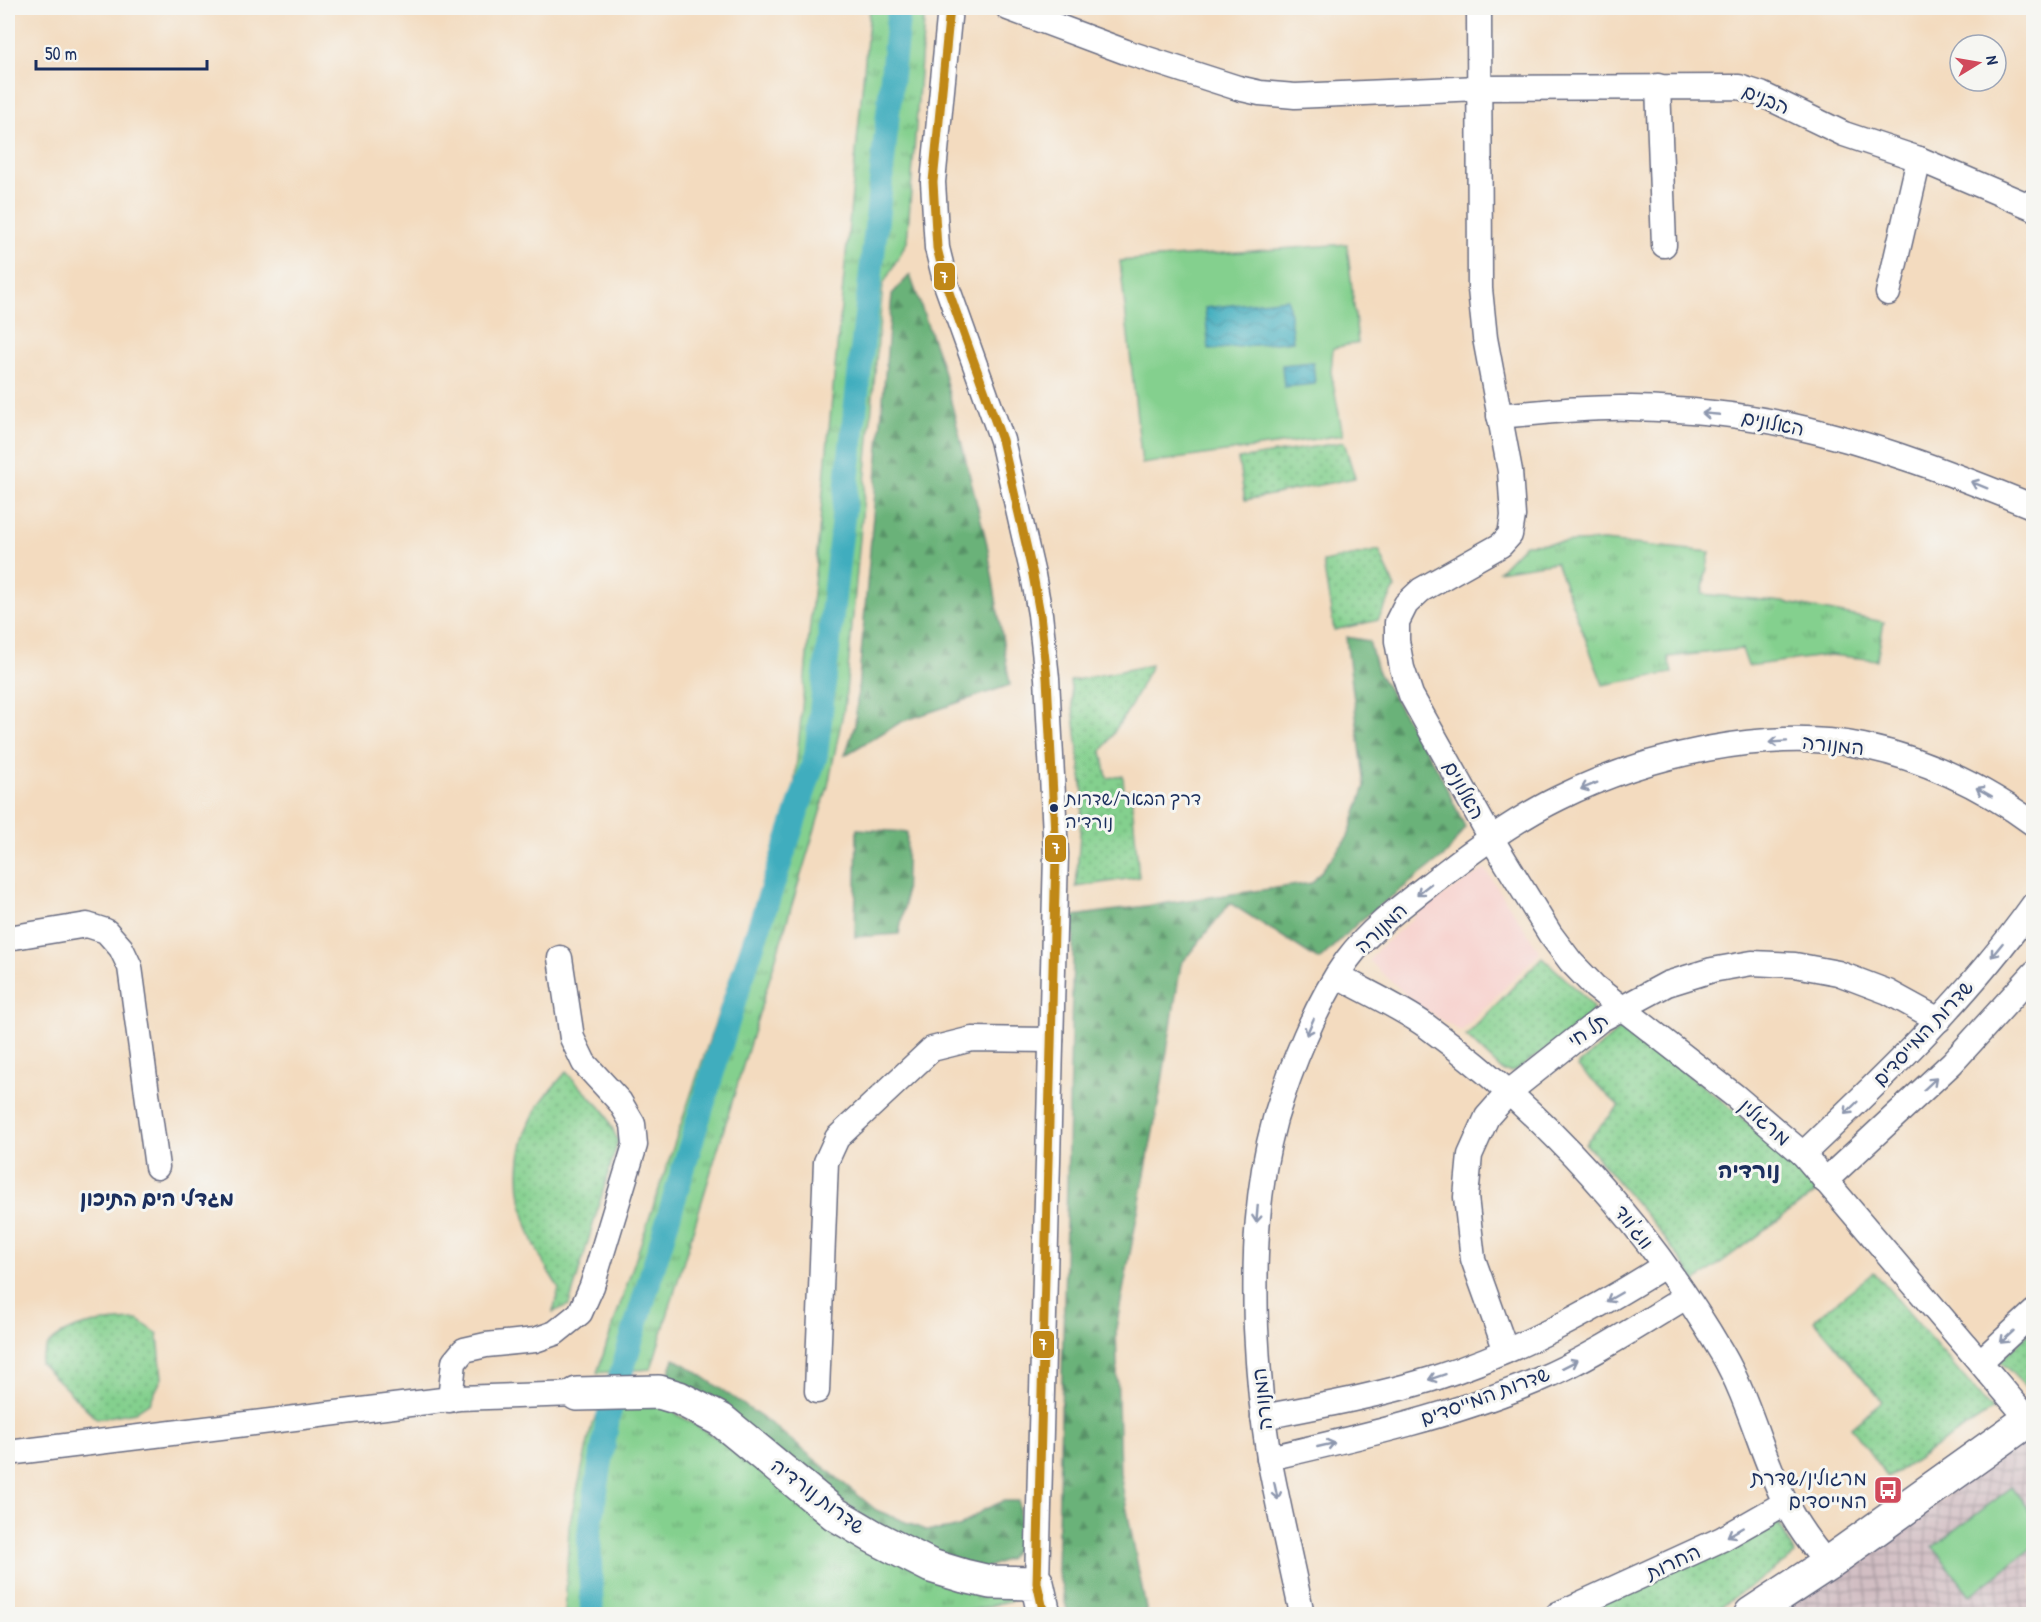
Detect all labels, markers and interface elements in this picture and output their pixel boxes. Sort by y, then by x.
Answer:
scale bar [36,33,207,71]
north arrow [1948,33,2008,93]
text: 50 m [45,41,77,66]
text: N [1981,54,2004,67]
street label: הבנים [1738,77,1794,120]
line badge: 7 [933,262,956,291]
text: 7 [939,266,948,288]
street label: האלונים [1739,403,1807,442]
one-way arrow [1701,408,1721,419]
one-way arrow [1971,479,1989,490]
street label: המנורה [1801,728,1866,761]
one-way arrow [1768,736,1788,747]
street label: האלונים [1437,755,1492,824]
one-way arrow [1580,781,1599,792]
place label: דרך הבאר/שדרות נורדיה [1064,786,1201,834]
one-way arrow [1976,786,1993,798]
marker: דרך הבאר/שדרות נורדיה [1048,802,1060,814]
line badge: 7 [1044,834,1067,863]
text: 7 [1051,837,1060,859]
one-way arrow [1417,882,1433,895]
street label: המנורה [1349,896,1413,959]
one-way arrow [1991,942,2004,958]
street label: שדרות המייסדים [1866,974,1979,1092]
street label: תל חי [1562,1006,1613,1053]
one-way arrow [1303,1018,1315,1036]
one-way arrow [1922,1077,1937,1091]
street label: מרגולין [1734,1092,1797,1152]
one-way arrow [1843,1101,1858,1116]
district label: נורדיה [1718,1155,1780,1185]
district label: מגדלי הים התיכון [80,1184,234,1213]
street label: ווג'ווד [1609,1199,1660,1254]
one-way arrow [1252,1204,1263,1223]
one-way arrow [1606,1291,1623,1303]
line badge: 7 [1032,1330,1055,1359]
one-way arrow [2000,1330,2015,1344]
text: 7 [1038,1333,1047,1355]
one-way arrow [1561,1357,1579,1369]
street label: שדרות המייסדים [1416,1360,1553,1431]
street label: המנורה [1245,1367,1278,1432]
one-way arrow [1428,1372,1447,1383]
one-way arrow [1317,1438,1336,1450]
street label: שדרות נורדיה [766,1451,871,1540]
place label: מרגולין/שדרת המייסדים [1750,1464,1867,1514]
bus stop icon: מרגולין/שדרת המייסדים [1872,1474,1904,1506]
one-way arrow [1271,1481,1282,1501]
one-way arrow [1726,1527,1744,1538]
street label: החרות [1640,1537,1705,1586]

